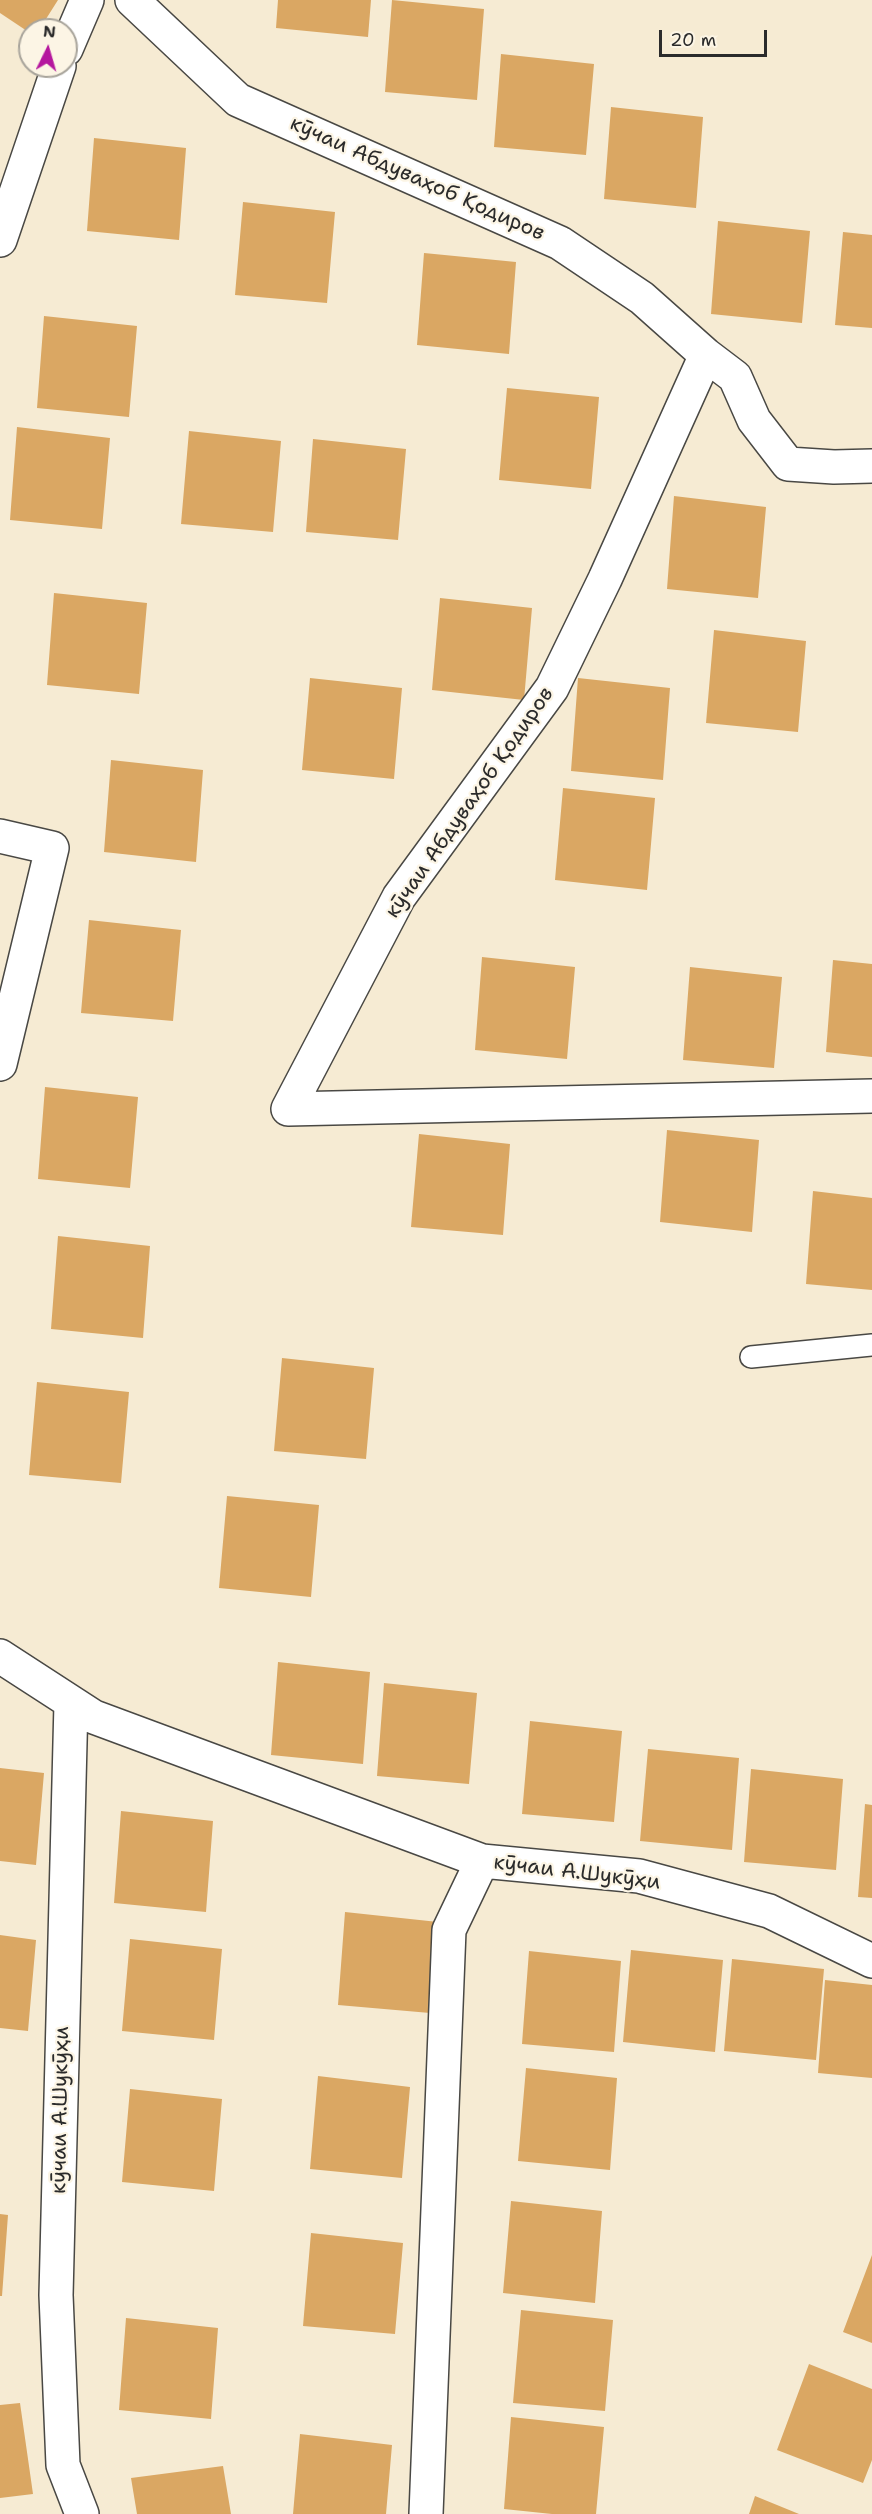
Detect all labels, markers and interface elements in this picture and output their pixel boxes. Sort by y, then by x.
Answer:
north arrow [18,18,78,78]
scale bar [662,18,770,56]
text: N [42,21,57,43]
text: 20 m [670,28,716,52]
street label: кӯчаи Абдуваҳоб Қодиров [286,111,548,247]
street label: кӯчаи Абдуваҳоб Қодиров [380,683,560,923]
street label: кӯчаи А.Шукӯҳи [492,1850,662,1896]
street label: кӯчаи А.Шукӯҳи [47,2026,75,2194]

